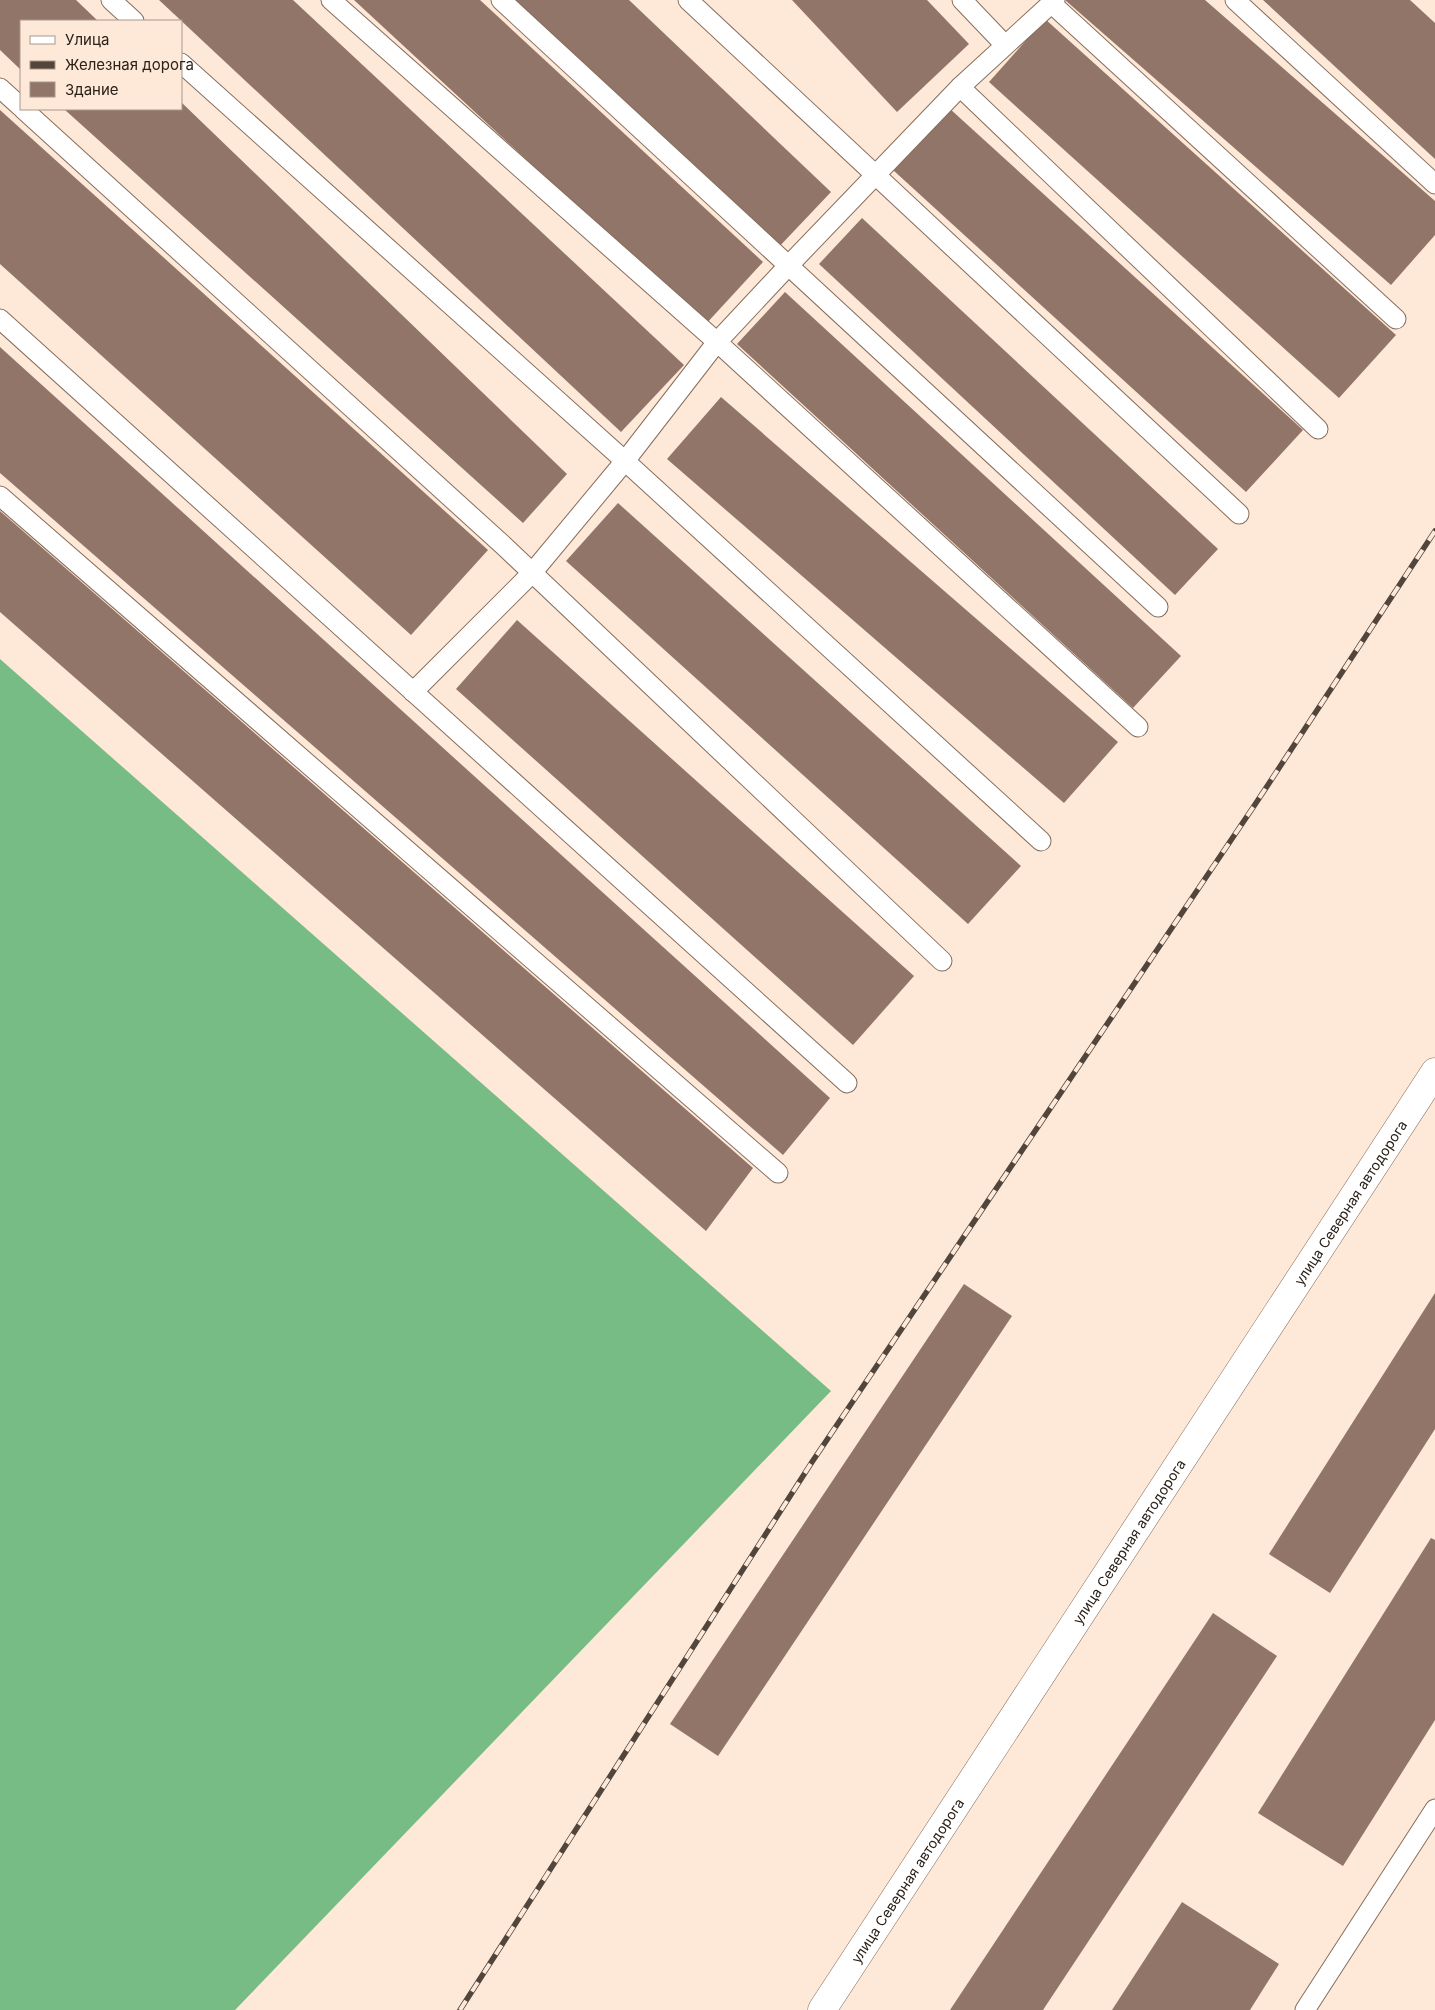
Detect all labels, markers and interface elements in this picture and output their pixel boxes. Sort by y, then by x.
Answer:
legend [20,20,182,110]
text: Улица [65,30,109,49]
text: Железная дорога [65,55,194,74]
text: Здание [65,80,119,99]
street label: улица Северная автодорога [1290,1117,1410,1288]
street label: улица Северная автодорога [1068,1456,1188,1627]
street label: улица Северная автодорога [847,1795,967,1966]

